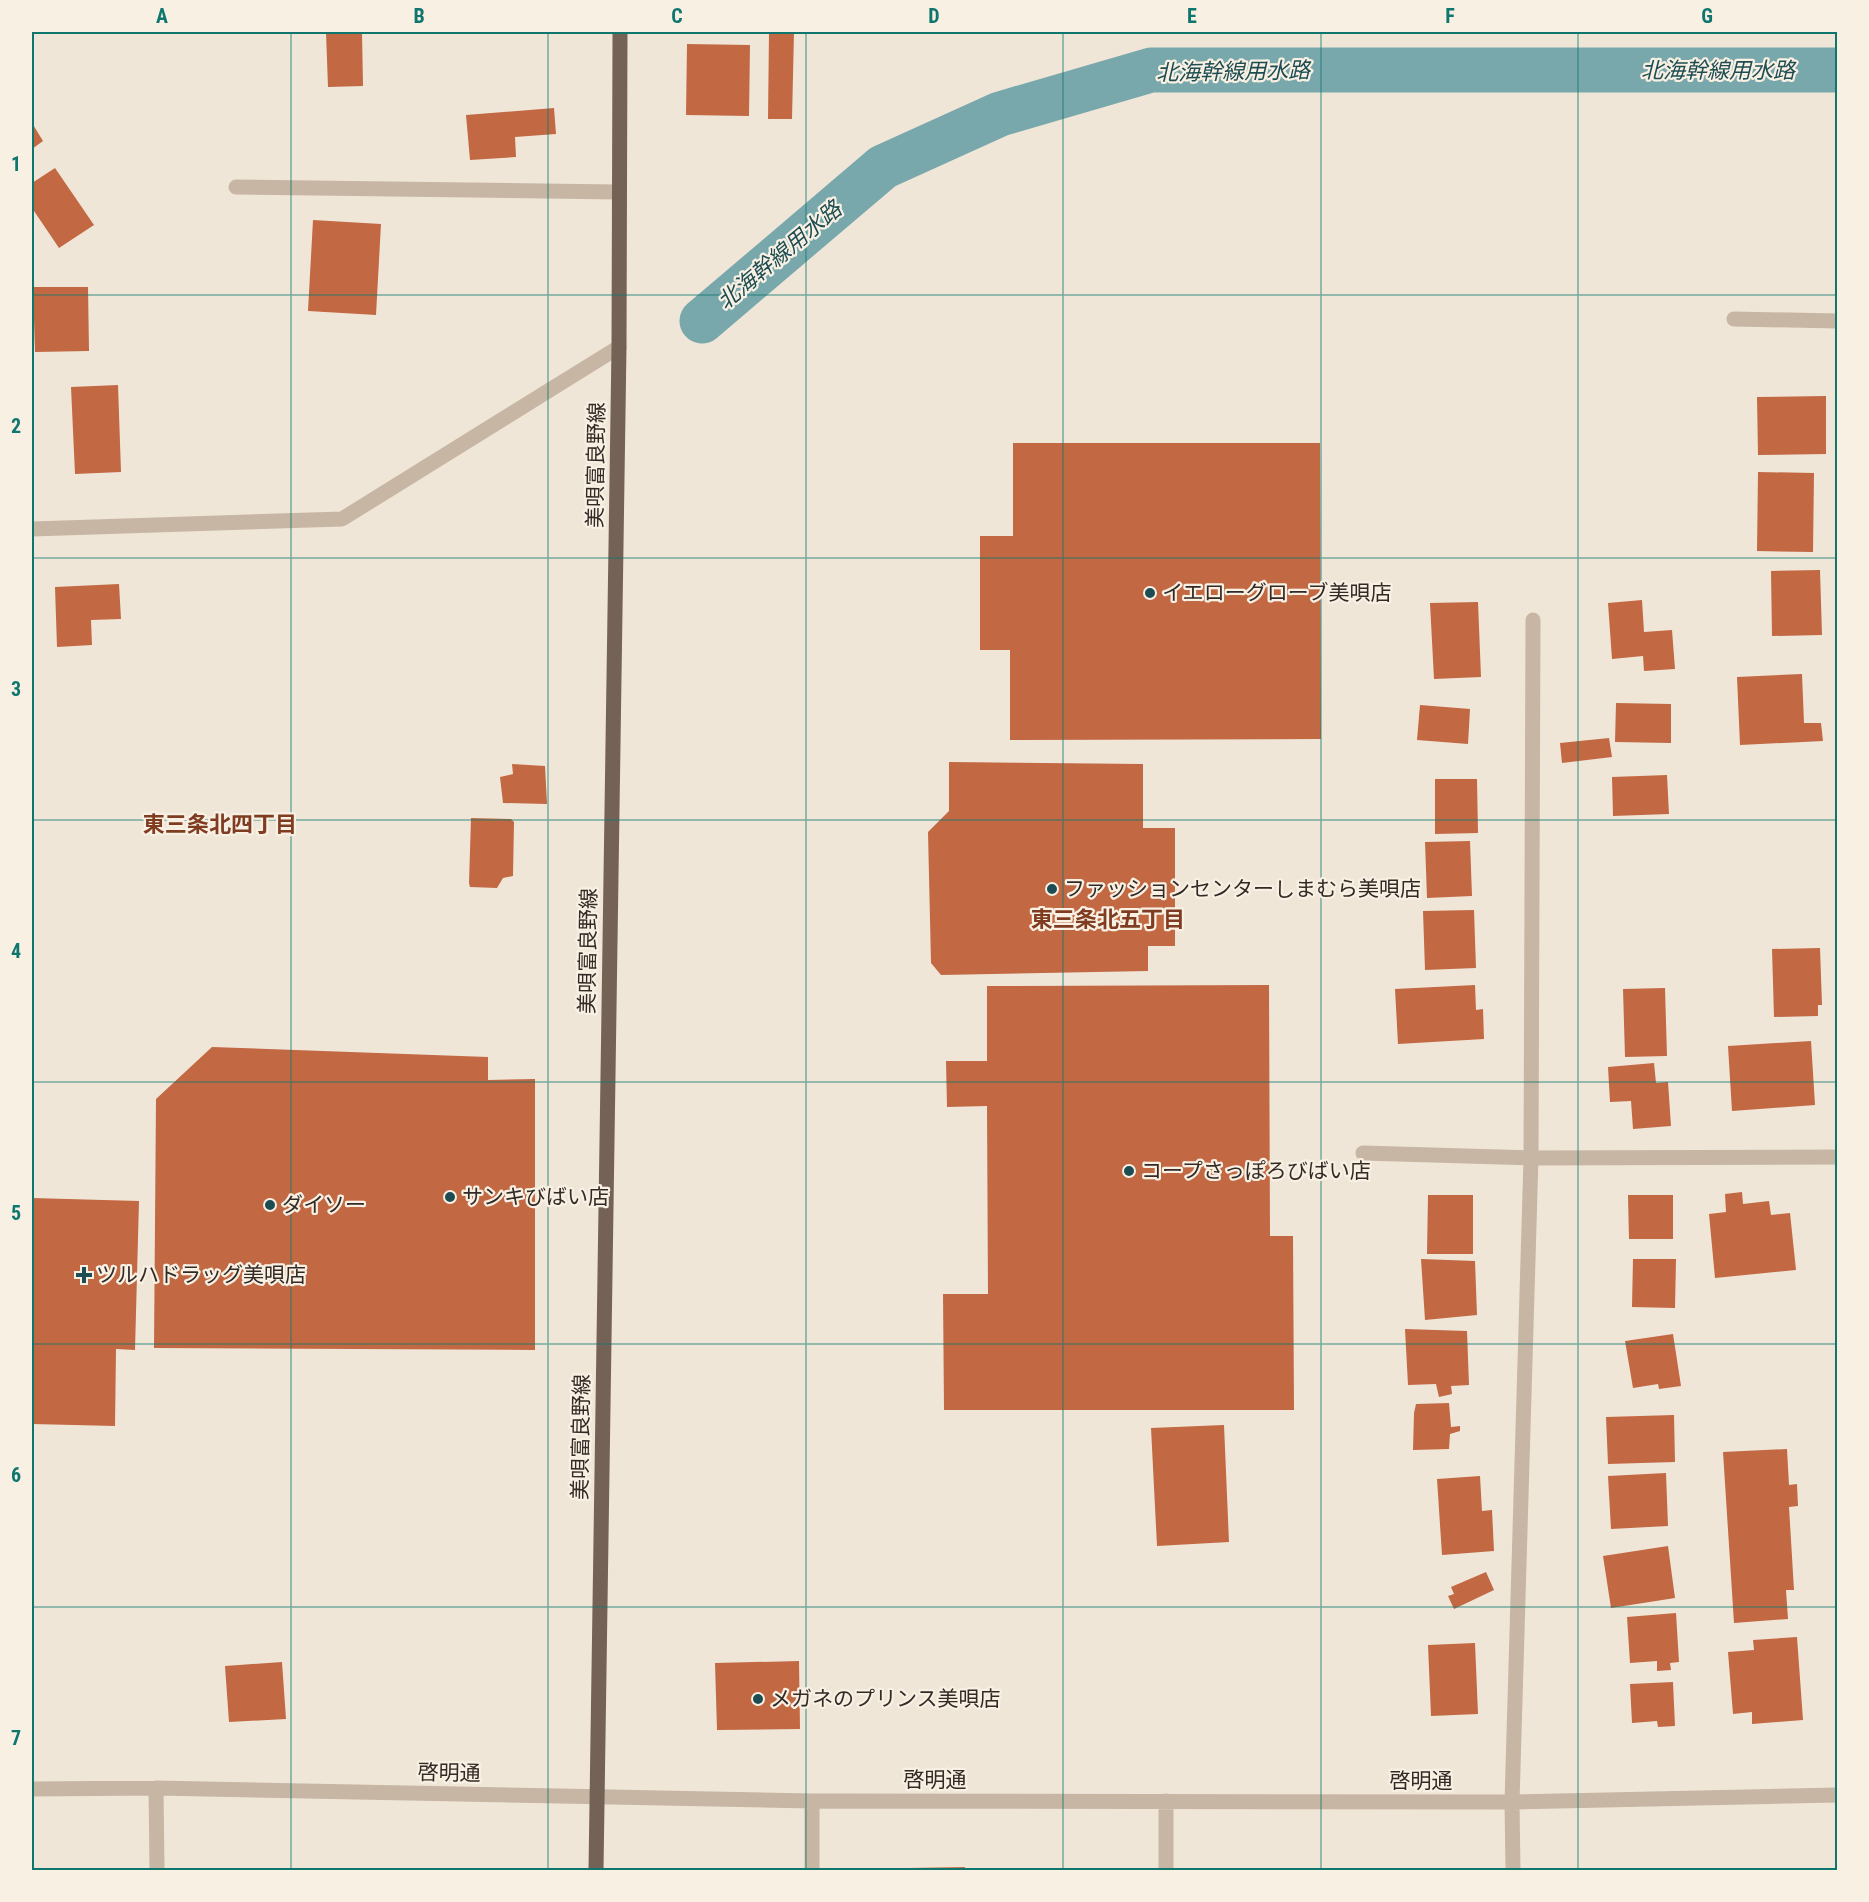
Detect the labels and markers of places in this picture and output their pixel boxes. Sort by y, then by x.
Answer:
place label: イエローグローブ美唄店 [1162,581,1392,605]
marker: イエローグローブ美唄店 [1143,586,1157,600]
place label: ファッションセンターしまむら美唄店 [1064,877,1421,901]
marker: ファッションセンターしまむら美唄店 [1045,882,1059,896]
place label: コープさっぽろびばい店 [1141,1159,1371,1183]
marker: コープさっぽろびばい店 [1122,1164,1136,1178]
place label: サンキびばい店 [462,1185,609,1209]
marker: サンキびばい店 [443,1190,457,1204]
place label: ダイソー [282,1193,366,1217]
marker: ダイソー [263,1198,277,1212]
place label: ツルハドラッグ美唄店 [96,1263,306,1287]
marker: ツルハドラッグ美唄店 [77,1268,91,1282]
place label: メガネのプリンス美唄店 [770,1687,1001,1711]
marker: メガネのプリンス美唄店 [751,1692,765,1706]

